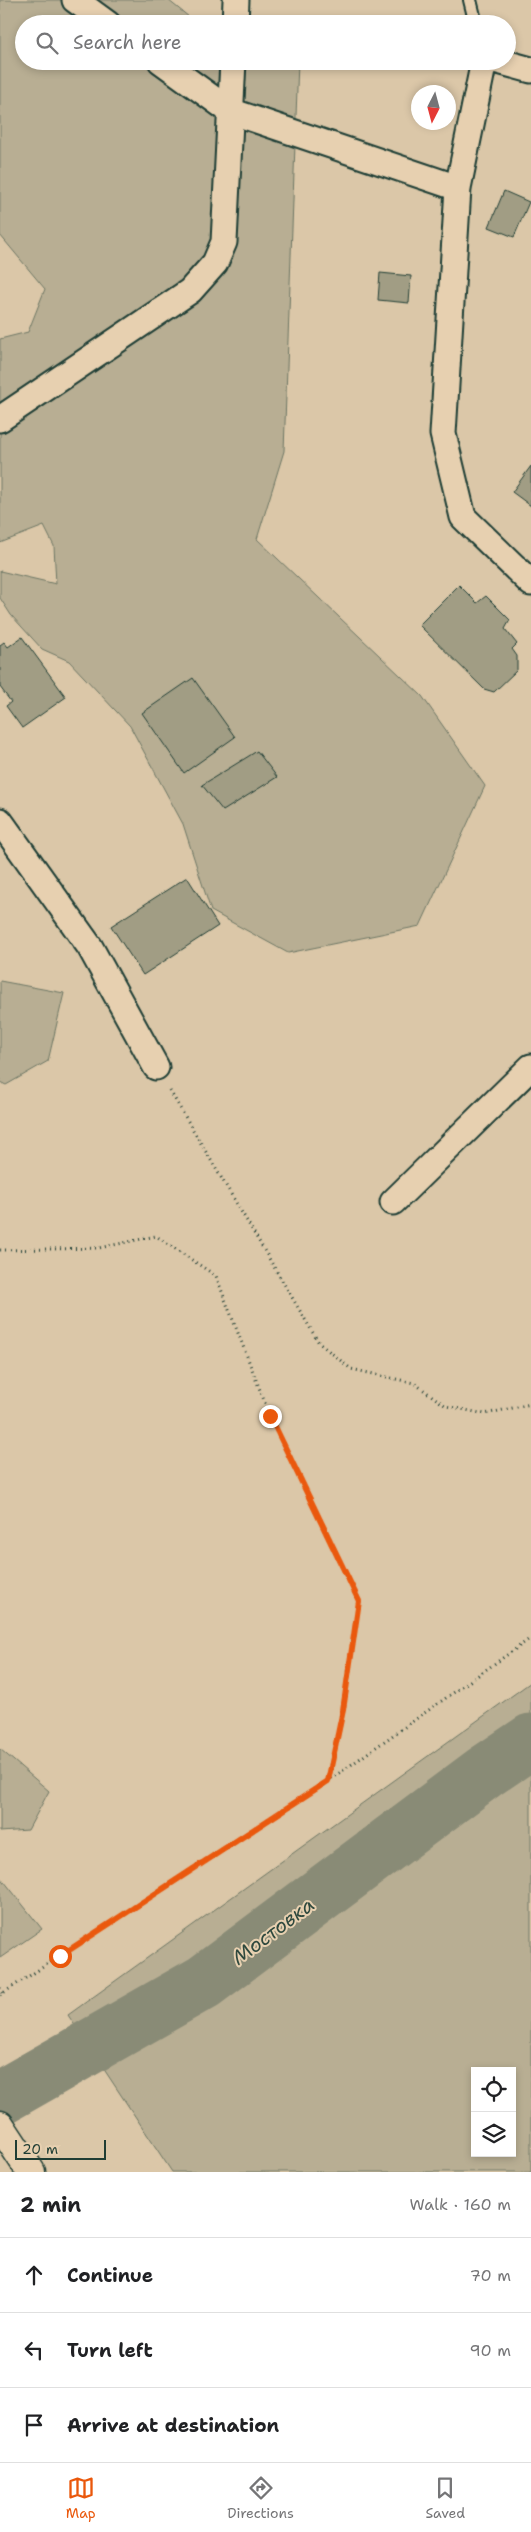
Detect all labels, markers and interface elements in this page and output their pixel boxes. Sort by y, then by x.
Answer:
search box [15,15,516,70]
icon: search [33,29,61,57]
text: Search here [73,30,182,55]
north arrow [411,85,456,130]
route end [259,1405,282,1428]
water label: Мостовка [226,1891,320,1971]
route start [49,1945,72,1968]
map controls [471,2067,516,2157]
button: locate [471,2067,516,2112]
button: layers [471,2112,516,2157]
scale bar [15,2137,106,2160]
text: 20 m [22,2140,58,2158]
text: 2 min [20,2191,81,2219]
text: Walk · 160 m [410,2194,511,2215]
icon: ahead [20,2261,48,2289]
text: Continue [67,2263,153,2288]
text: 70 m [470,2265,511,2286]
icon: left [20,2336,48,2364]
text: Turn left [67,2338,153,2363]
text: 90 m [470,2340,511,2361]
icon: arrive [20,2411,48,2439]
text: Arrive at destination [67,2413,279,2438]
tab: Map [66,2474,96,2522]
tab: Directions [227,2474,294,2522]
tab: Saved [426,2474,465,2522]

